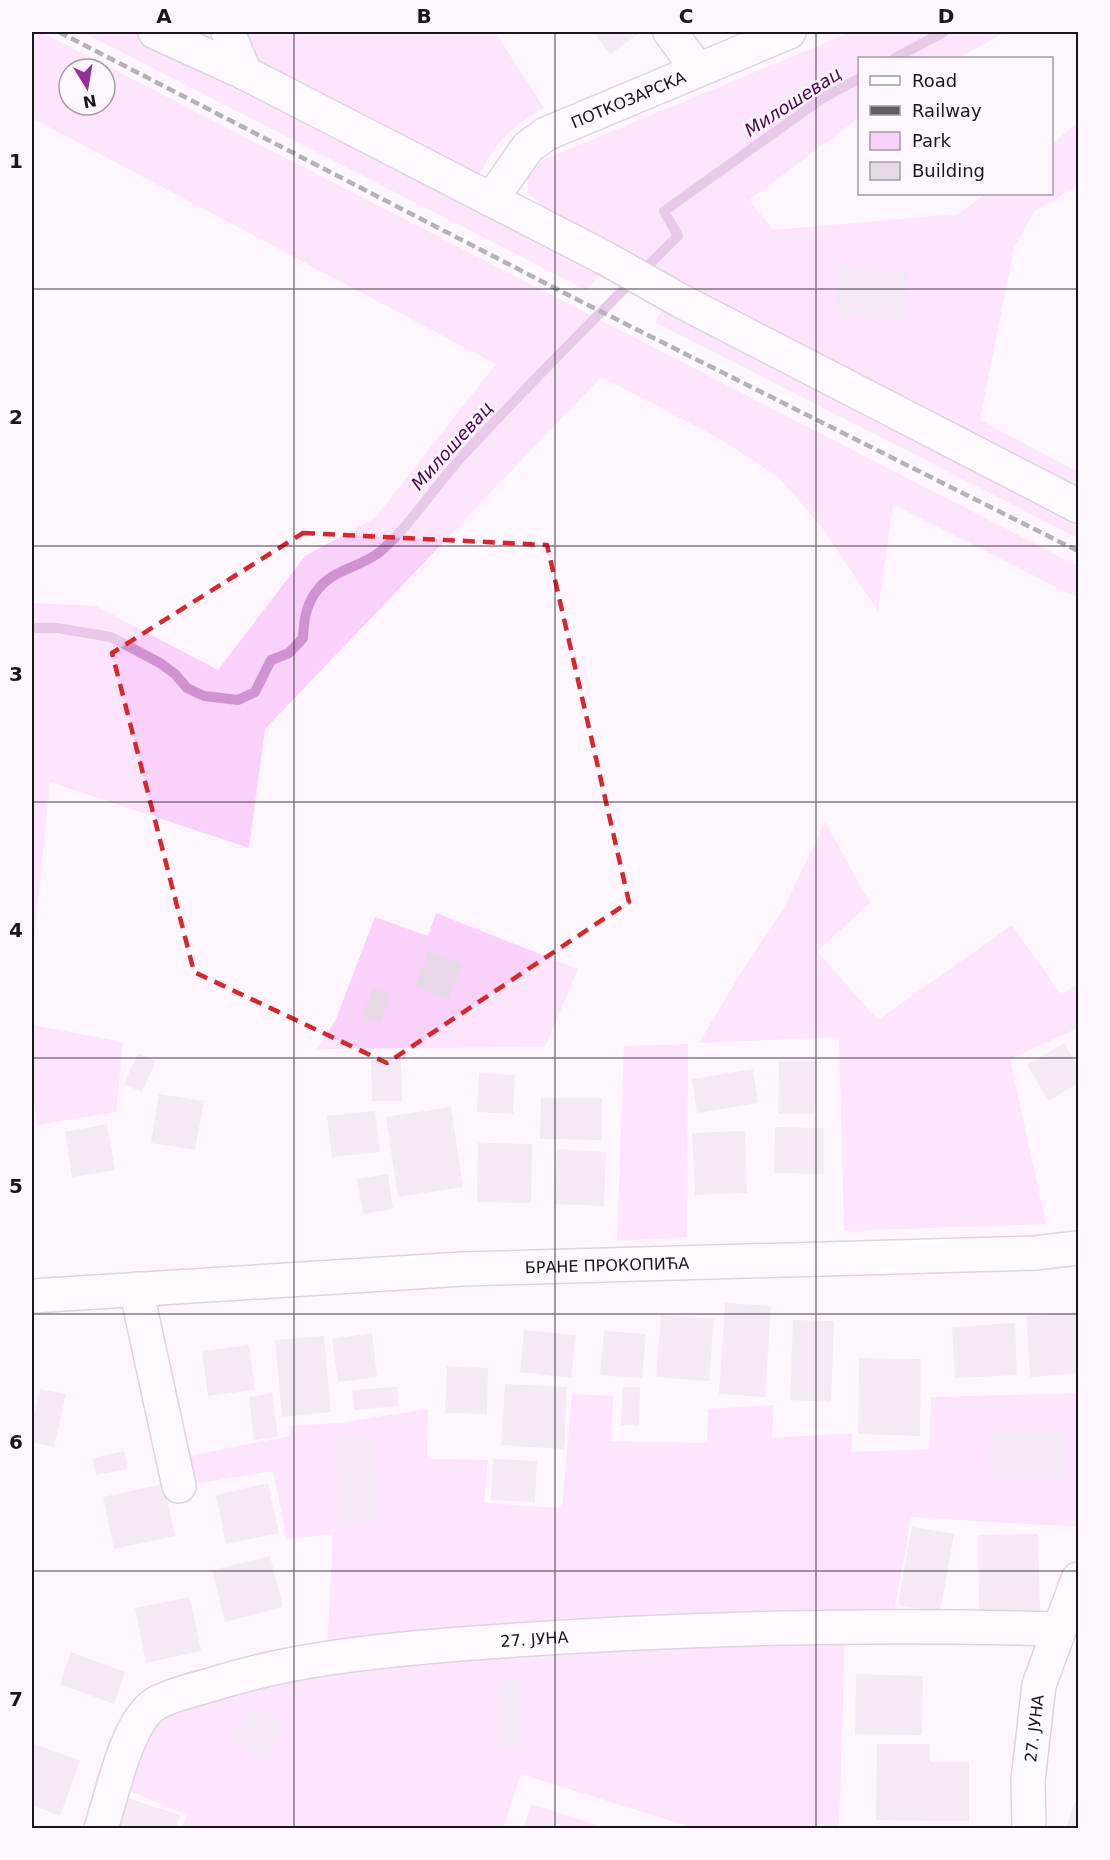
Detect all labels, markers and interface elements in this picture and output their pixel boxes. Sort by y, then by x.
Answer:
text: A [156,4,172,28]
text: B [416,4,432,28]
text: C [679,4,693,28]
text: D [938,4,954,28]
north arrow [57,57,117,117]
legend [858,57,1053,195]
water label: Милошевац [740,62,845,141]
street label: ПОТКОЗАРСКА [568,67,689,132]
text: Road [912,70,957,91]
text: N [81,91,98,112]
text: Railway [912,100,982,121]
text: Park [912,130,951,151]
text: 1 [9,149,23,173]
text: Building [912,160,985,181]
water label: Милошевац [407,397,497,494]
text: 2 [9,405,23,429]
text: 3 [9,662,23,686]
text: 4 [9,918,23,942]
text: 5 [9,1174,23,1198]
street label: БРАНЕ ПРОКОПИЋА [525,1254,690,1277]
text: 6 [9,1430,23,1454]
street label: 27. ЈУНА [500,1628,569,1651]
text: 7 [9,1687,23,1711]
street label: 27. ЈУНА [1021,1693,1048,1763]

